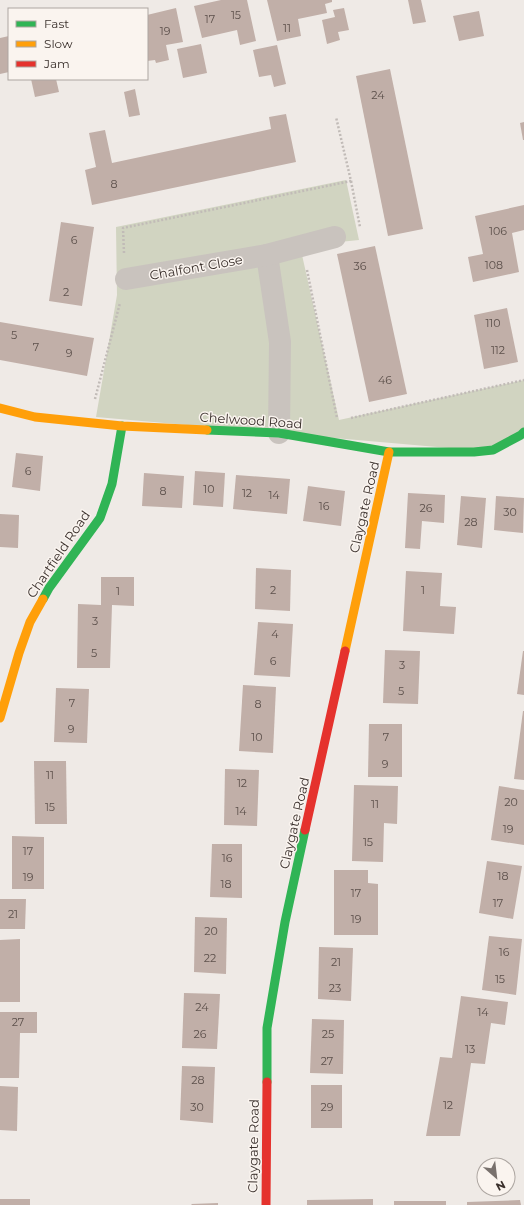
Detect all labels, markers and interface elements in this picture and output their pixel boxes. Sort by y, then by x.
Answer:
legend [8,8,148,80]
house number: 15 [231,8,241,22]
house number: 17 [205,12,215,26]
text: Fast [44,16,69,31]
house number: 11 [283,21,291,35]
house number: 19 [160,24,171,38]
text: Slow [44,36,73,51]
text: Jam [43,56,70,71]
house number: 24 [371,88,385,102]
house number: 8 [110,177,118,191]
house number: 106 [489,224,507,238]
house number: 6 [71,233,78,247]
street label: Chalfont Close [148,251,244,283]
house number: 108 [485,258,503,272]
house number: 36 [354,259,367,273]
house number: 2 [63,285,69,299]
house number: 110 [485,316,501,330]
house number: 5 [11,328,17,342]
house number: 7 [33,340,39,354]
house number: 112 [491,343,505,357]
house number: 9 [66,346,73,360]
house number: 46 [378,373,392,387]
street label: Chelwood Road [199,408,303,432]
street label: Claygate Road [346,459,382,555]
house number: 6 [25,464,32,478]
house number: 10 [203,482,215,496]
house number: 8 [159,484,167,498]
house number: 12 [242,486,252,500]
house number: 14 [268,488,280,502]
house number: 16 [319,499,330,513]
house number: 26 [420,501,433,515]
house number: 30 [503,505,517,519]
street label: Chartfield Road [23,507,93,601]
house number: 28 [464,515,478,529]
house number: 2 [270,583,276,597]
house number: 1 [421,583,425,597]
house number: 1 [116,584,120,598]
house number: 3 [92,614,98,628]
house number: 4 [271,627,279,641]
house number: 5 [91,646,97,660]
house number: 6 [270,654,277,668]
house number: 3 [399,658,405,672]
house number: 5 [398,684,404,698]
house number: 7 [69,696,75,710]
house number: 8 [254,697,262,711]
house number: 9 [68,722,75,736]
house number: 10 [251,730,263,744]
house number: 7 [383,730,389,744]
house number: 9 [382,757,389,771]
house number: 11 [46,768,54,782]
street label: Claygate Road [276,775,312,871]
house number: 12 [237,776,247,790]
house number: 20 [504,795,518,809]
house number: 11 [371,797,379,811]
house number: 15 [45,800,55,814]
house number: 14 [235,804,247,818]
house number: 19 [503,822,514,836]
house number: 15 [363,835,373,849]
house number: 17 [23,844,33,858]
house number: 16 [222,851,233,865]
house number: 18 [498,869,509,883]
house number: 19 [23,870,34,884]
house number: 18 [221,877,232,891]
house number: 17 [351,886,361,900]
house number: 17 [493,896,503,910]
house number: 21 [8,907,18,921]
house number: 19 [351,912,362,926]
house number: 20 [204,924,218,938]
house number: 16 [499,945,510,959]
house number: 22 [204,951,216,965]
house number: 21 [331,955,341,969]
house number: 15 [495,972,505,986]
house number: 23 [329,981,341,995]
house number: 24 [195,1000,209,1014]
house number: 14 [477,1005,489,1019]
house number: 27 [12,1015,24,1029]
house number: 26 [194,1027,207,1041]
house number: 25 [322,1027,334,1041]
house number: 13 [465,1042,475,1056]
house number: 27 [321,1054,333,1068]
house number: 28 [191,1073,205,1087]
house number: 12 [443,1098,453,1112]
street label: Claygate Road [244,1099,262,1193]
house number: 30 [190,1100,204,1114]
house number: 29 [321,1100,334,1114]
north arrow [476,1157,516,1197]
text: N [493,1178,508,1194]

